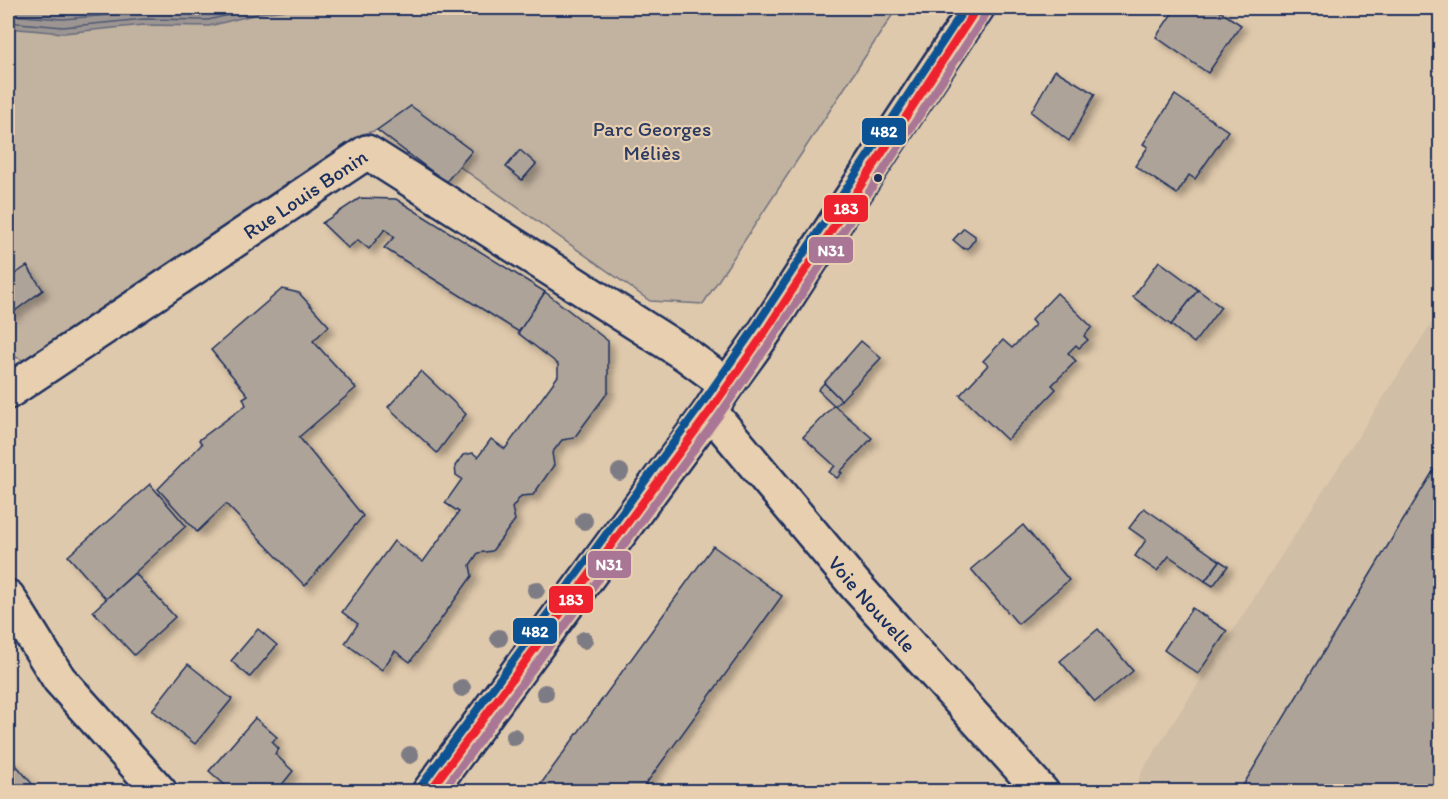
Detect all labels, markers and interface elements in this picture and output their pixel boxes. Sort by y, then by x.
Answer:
park label: Parc Georges Méliès [593,116,711,165]
line badge: 482 [861,117,907,146]
text: 482 [871,122,898,141]
street label: Rue Louis Bonin [238,143,372,244]
unlabelled marker [872,172,884,184]
line badge: 183 [823,194,869,223]
text: 183 [834,199,859,218]
line badge: N31 [808,236,854,264]
text: N31 [818,241,845,260]
line badge: N31 [587,550,632,579]
street label: Voie Nouvelle [823,550,922,657]
text: N31 [596,555,623,574]
line badge: 183 [548,585,594,614]
text: 183 [559,590,584,609]
line badge: 482 [512,617,558,645]
text: 482 [522,622,549,641]

